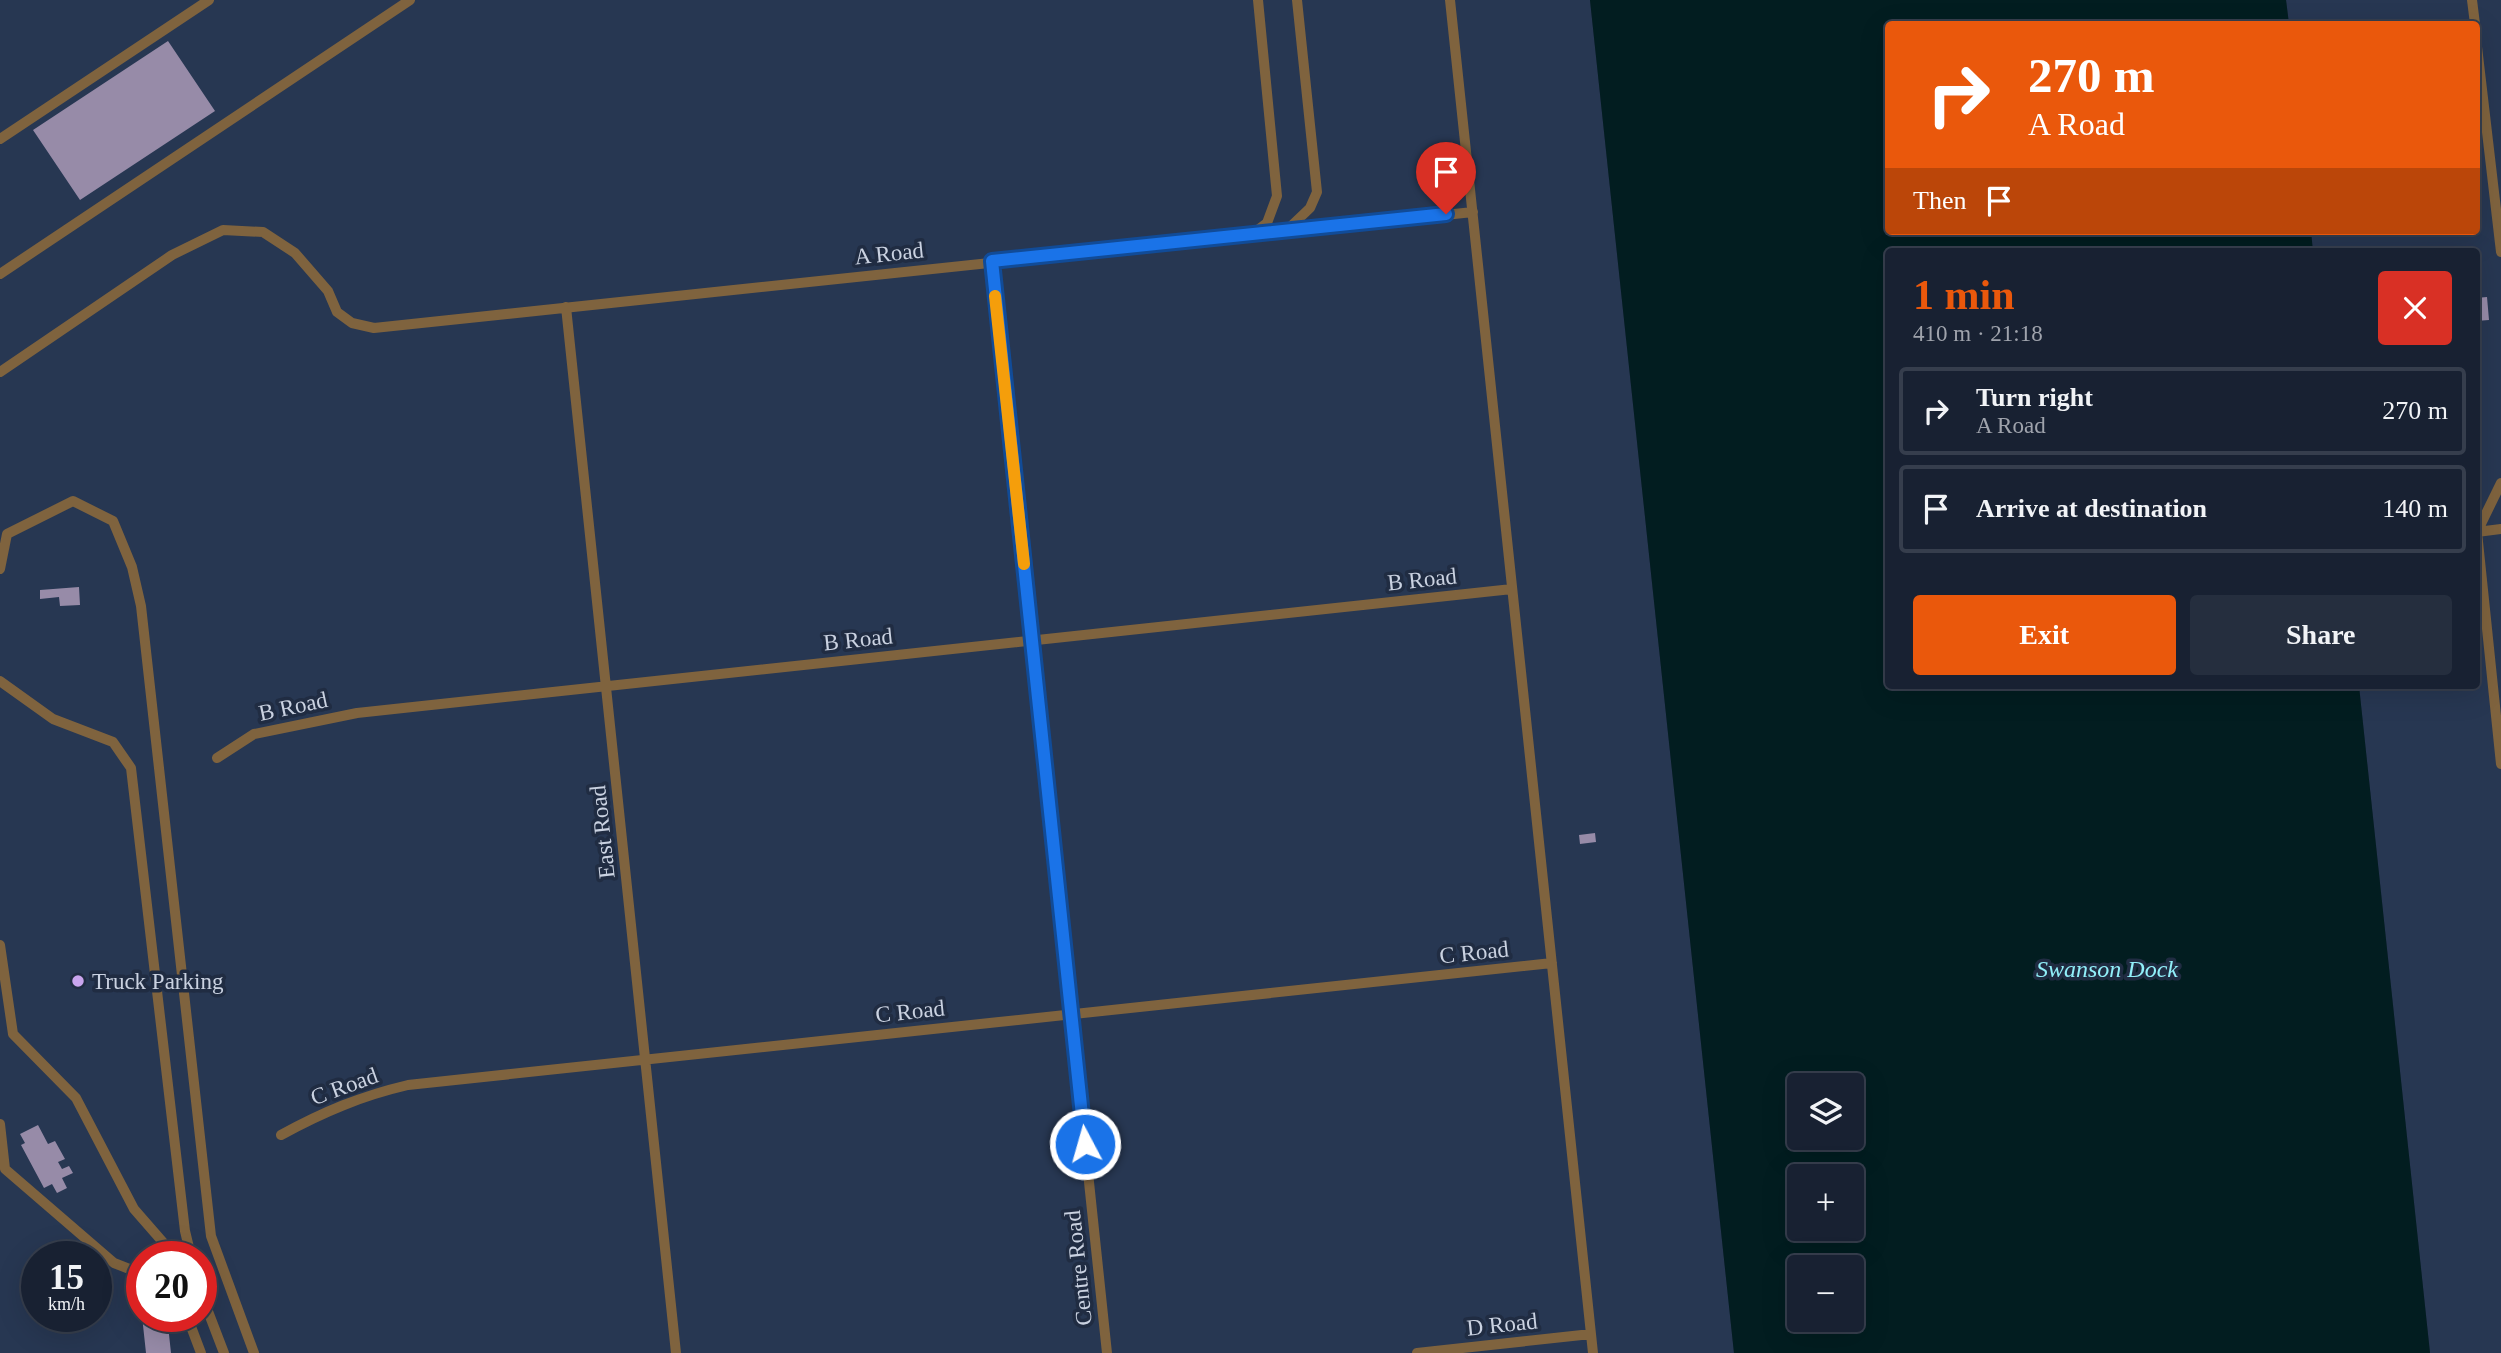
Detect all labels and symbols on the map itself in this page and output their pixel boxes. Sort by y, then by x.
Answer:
pin [1416,142,1476,214]
street label: A Road [853,237,925,270]
street label: B Road [1386,563,1458,596]
street label: B Road [822,623,894,656]
street label: B Road [256,687,330,726]
street label: East Road [585,783,620,880]
street label: C Road [1438,936,1510,969]
water label: Swanson Dock [2036,956,2178,982]
place label: Truck Parking [92,969,224,994]
marker: Truck Parking [70,973,86,989]
street label: C Road [874,995,946,1028]
street label: C Road [307,1063,382,1110]
position arrow [1048,1107,1122,1181]
street label: Centre Road [1060,1209,1097,1327]
speed limit sign: 20 [126,1241,217,1332]
street label: D Road [1465,1308,1539,1341]

